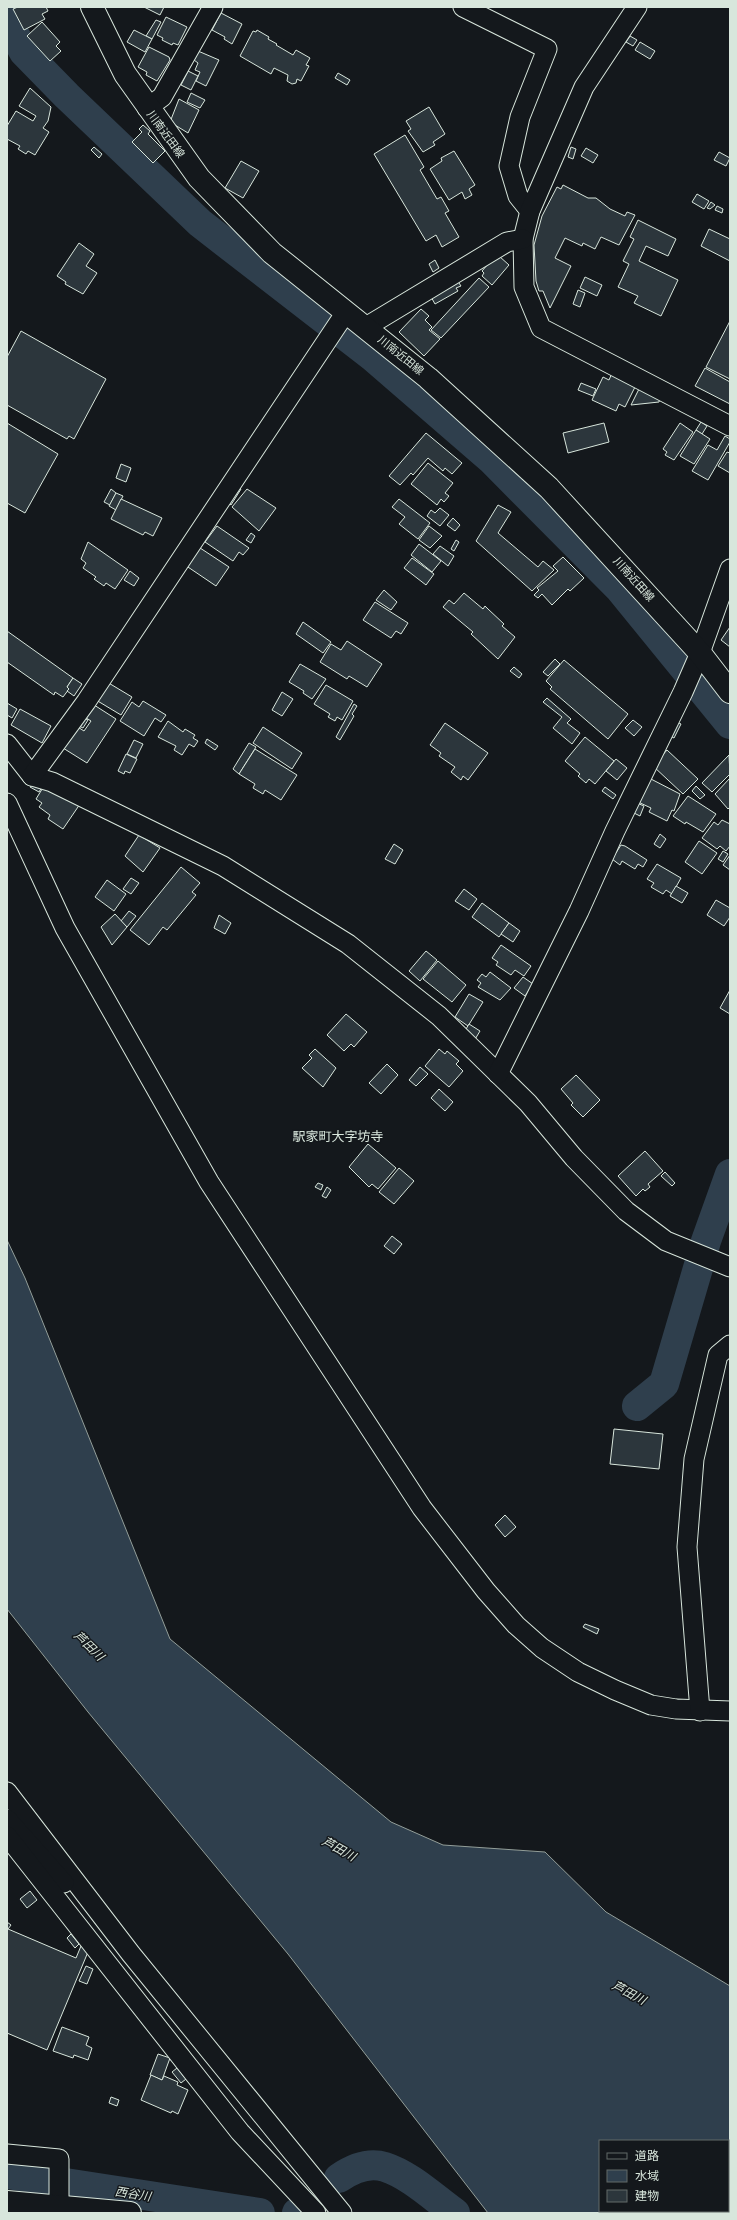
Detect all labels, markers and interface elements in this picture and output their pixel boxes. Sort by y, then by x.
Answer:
street label: 川南近田線 [145,108,187,160]
street label: 川南近田線 [376,333,426,377]
street label: 川南近田線 [611,555,657,603]
district label: 駅家町大字坊寺 [292,1129,384,1144]
water label: 芦田川 [71,1628,108,1665]
water label: 芦田川 [320,1834,360,1865]
water label: 芦田川 [610,1978,650,2009]
legend [599,2140,729,2212]
text: 道路 [635,2149,659,2163]
text: 水域 [635,2169,659,2183]
water label: 西谷川 [114,2184,154,2204]
text: 建物 [635,2189,659,2203]

